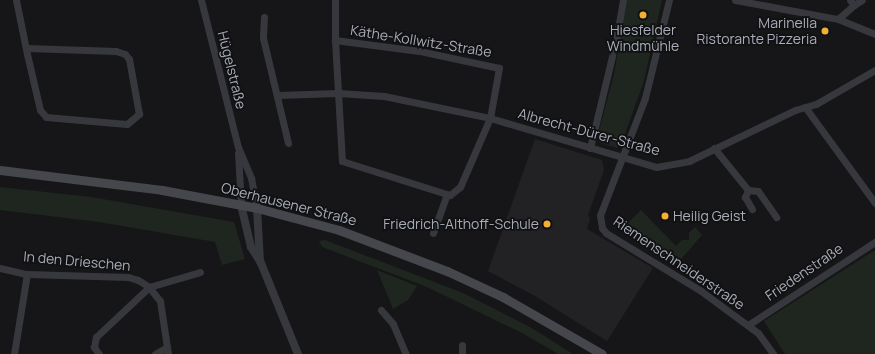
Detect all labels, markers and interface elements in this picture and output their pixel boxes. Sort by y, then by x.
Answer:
marker: Hiesfelder Windmühle [638,10,648,20]
place label: Marinella Ristorante Pizzeria [697,15,817,48]
street label: Käthe-Kollwitz-Straße [349,22,493,60]
place label: Hiesfelder Windmühle [607,22,679,54]
marker: Marinella Ristorante Pizzeria [820,26,830,36]
street label: Hügelstraße [214,29,250,111]
street label: Albrecht-Dürer-Straße [516,105,662,159]
street label: Oberhausener Straße [220,179,358,229]
place label: Heilig Geist [673,208,746,224]
marker: Heilig Geist [660,211,670,221]
street label: Riemenschneiderstraße [610,213,748,313]
place label: Friedrich-Althoff-Schule [383,216,539,232]
marker: Friedrich-Althoff-Schule [542,219,552,229]
street label: Friedenstraße [762,240,846,304]
street label: In den Drieschen [23,248,131,274]

